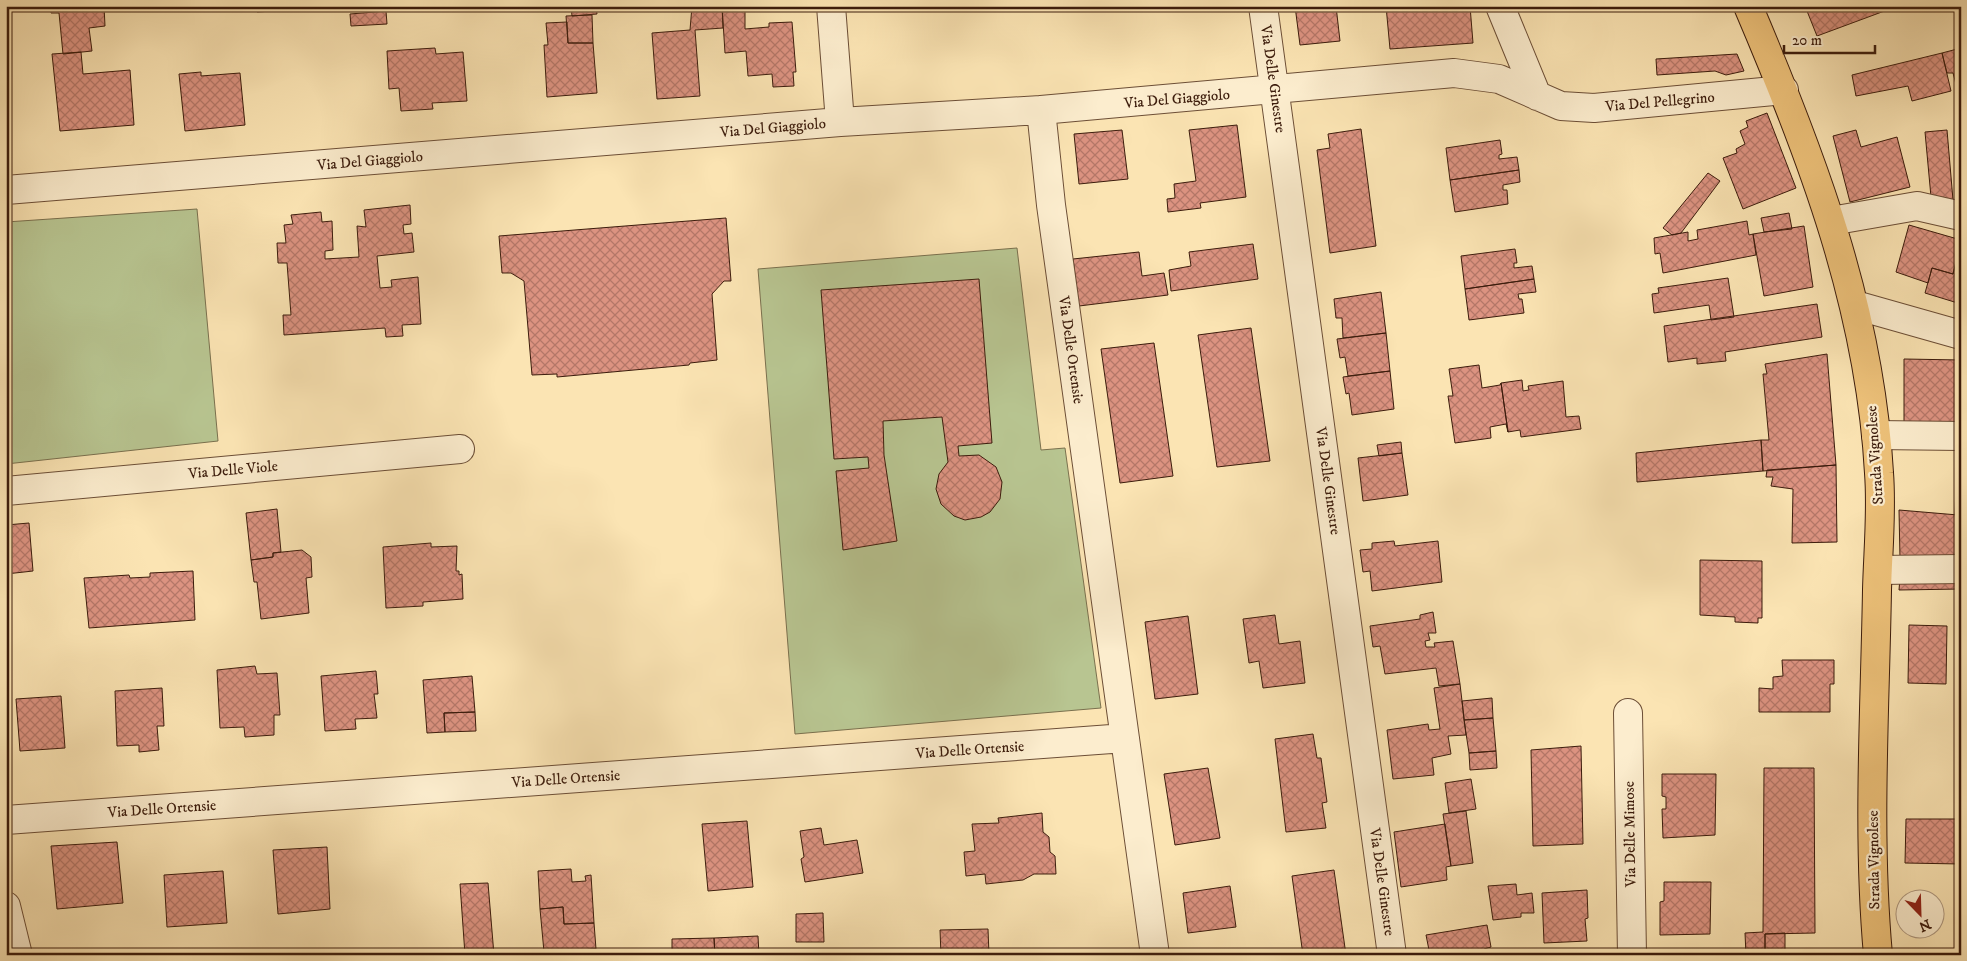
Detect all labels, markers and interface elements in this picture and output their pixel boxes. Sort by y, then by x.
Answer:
scale bar [1784,22,1876,54]
street label: Via Delle Ginestre [1256,23,1290,134]
text: 20 m [1792,31,1822,50]
street label: Via Del Giaggiolo [1122,85,1231,113]
street label: Via Del Pellegrino [1604,88,1715,116]
street label: Via Del Giaggiolo [718,114,827,142]
street label: Via Del Giaggiolo [315,147,424,175]
street label: Via Delle Ortensie [1054,294,1088,405]
street label: Strada Vignolese [1862,405,1888,505]
street label: Via Delle Ginestre [1311,425,1345,536]
street label: Via Delle Viole [186,457,279,483]
street label: Via Delle Ortensie [914,737,1025,763]
street label: Via Delle Ortensie [510,766,621,792]
street label: Via Delle Mimose [1620,781,1640,888]
street label: Via Delle Ortensie [106,796,217,822]
street label: Strada Vignolese [1864,810,1884,910]
street label: Via Delle Ginestre [1365,826,1399,937]
north arrow [1894,888,1944,938]
text: N [1915,915,1933,936]

